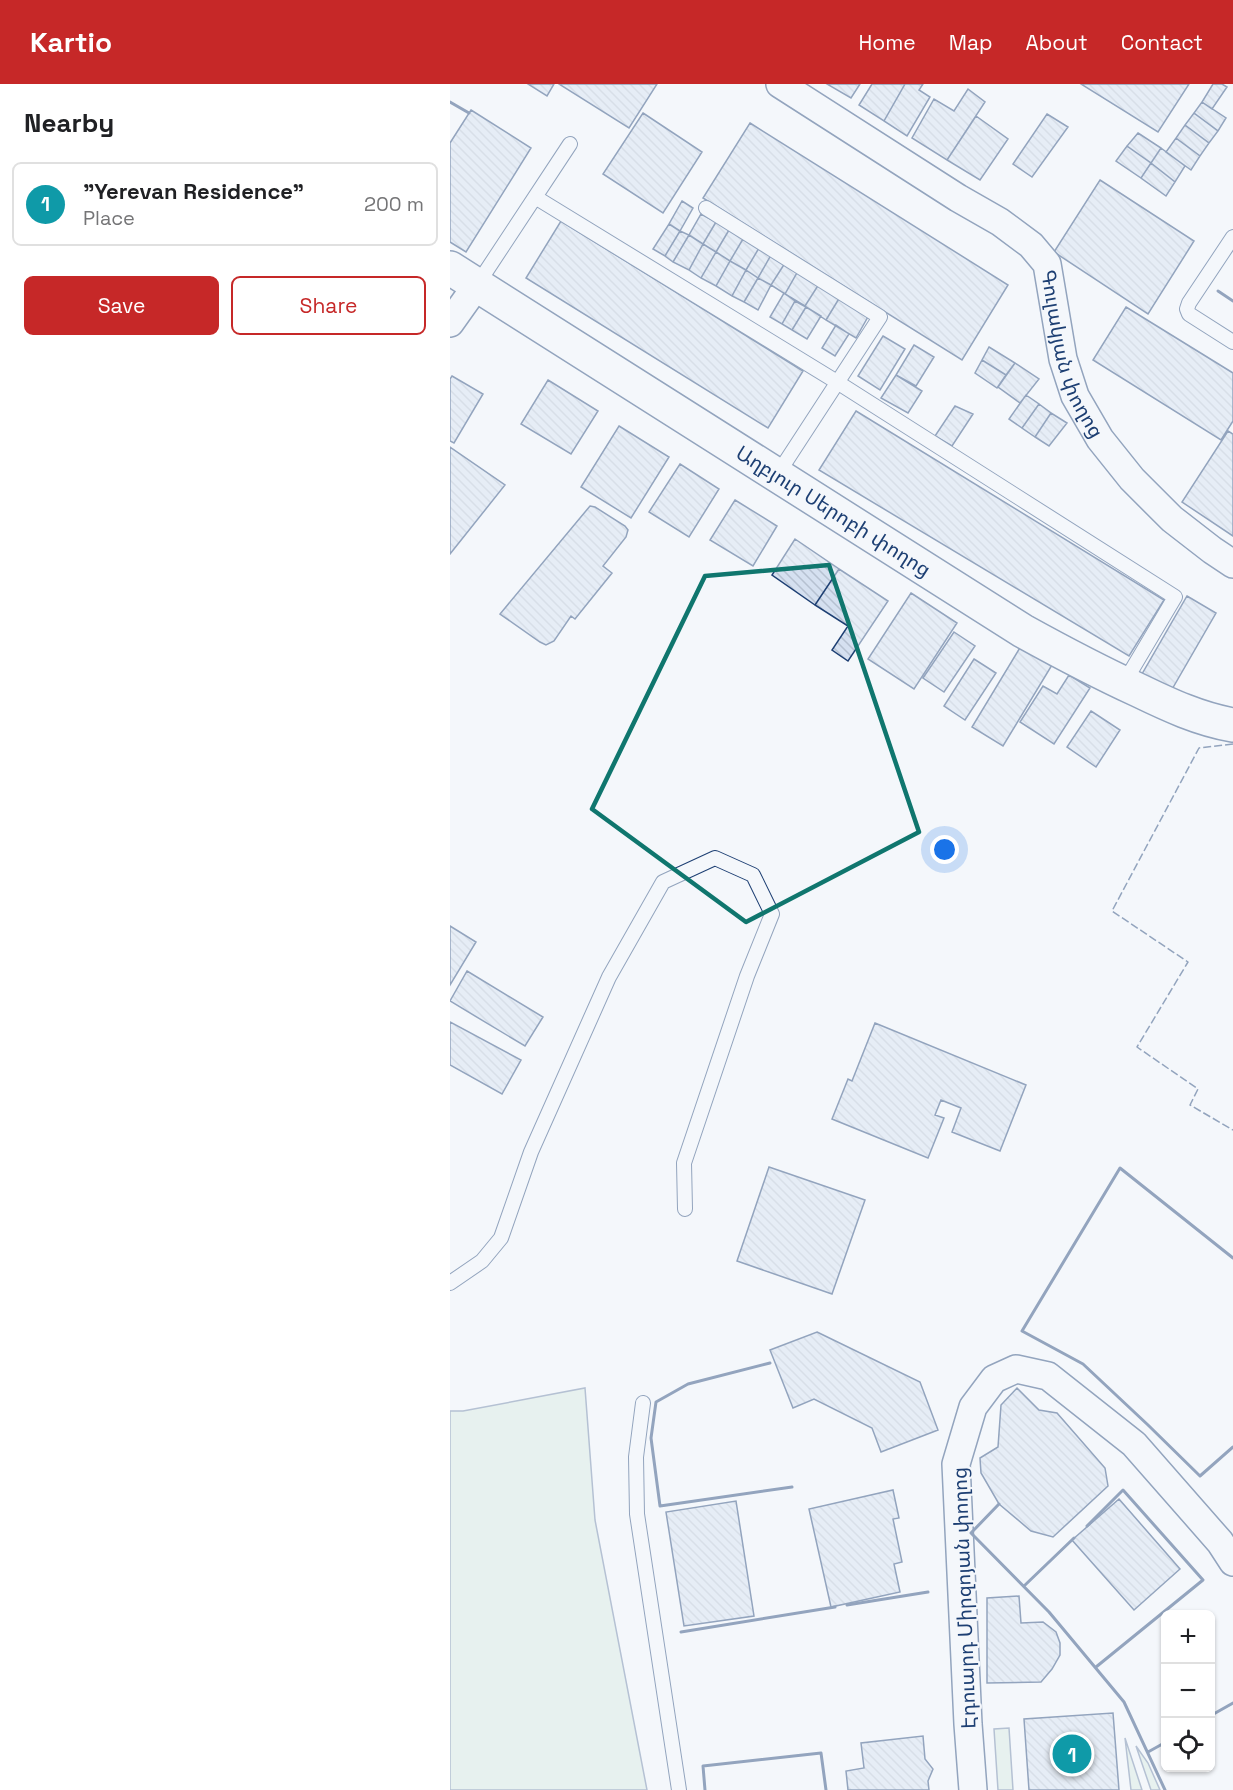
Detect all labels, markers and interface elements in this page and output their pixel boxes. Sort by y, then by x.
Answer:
text: Kartio [30,24,112,60]
text: Home [858,29,916,56]
text: Map [949,29,993,56]
text: About [1026,29,1088,56]
text: Contact [1121,29,1203,56]
text: Nearby [24,106,114,140]
text: "Yerevan Residence" [83,177,304,205]
text: 1 [41,191,50,217]
text: 200 m [364,191,424,217]
text: Place [83,205,135,231]
street label: Գուլակյան փողոց [1035,268,1110,443]
button: Save [24,276,219,335]
button: Share [231,276,426,335]
street label: Աղբյուր Սերոբի փողոց [731,440,936,582]
your location [930,835,959,864]
street label: Էդուարդ Միրզոյան փողոց [946,1467,982,1729]
map controls [1161,1610,1215,1772]
button: + [1161,1610,1215,1664]
button: − [1161,1664,1215,1718]
button: locate [1161,1718,1215,1772]
pin: 1 [1052,1732,1092,1776]

